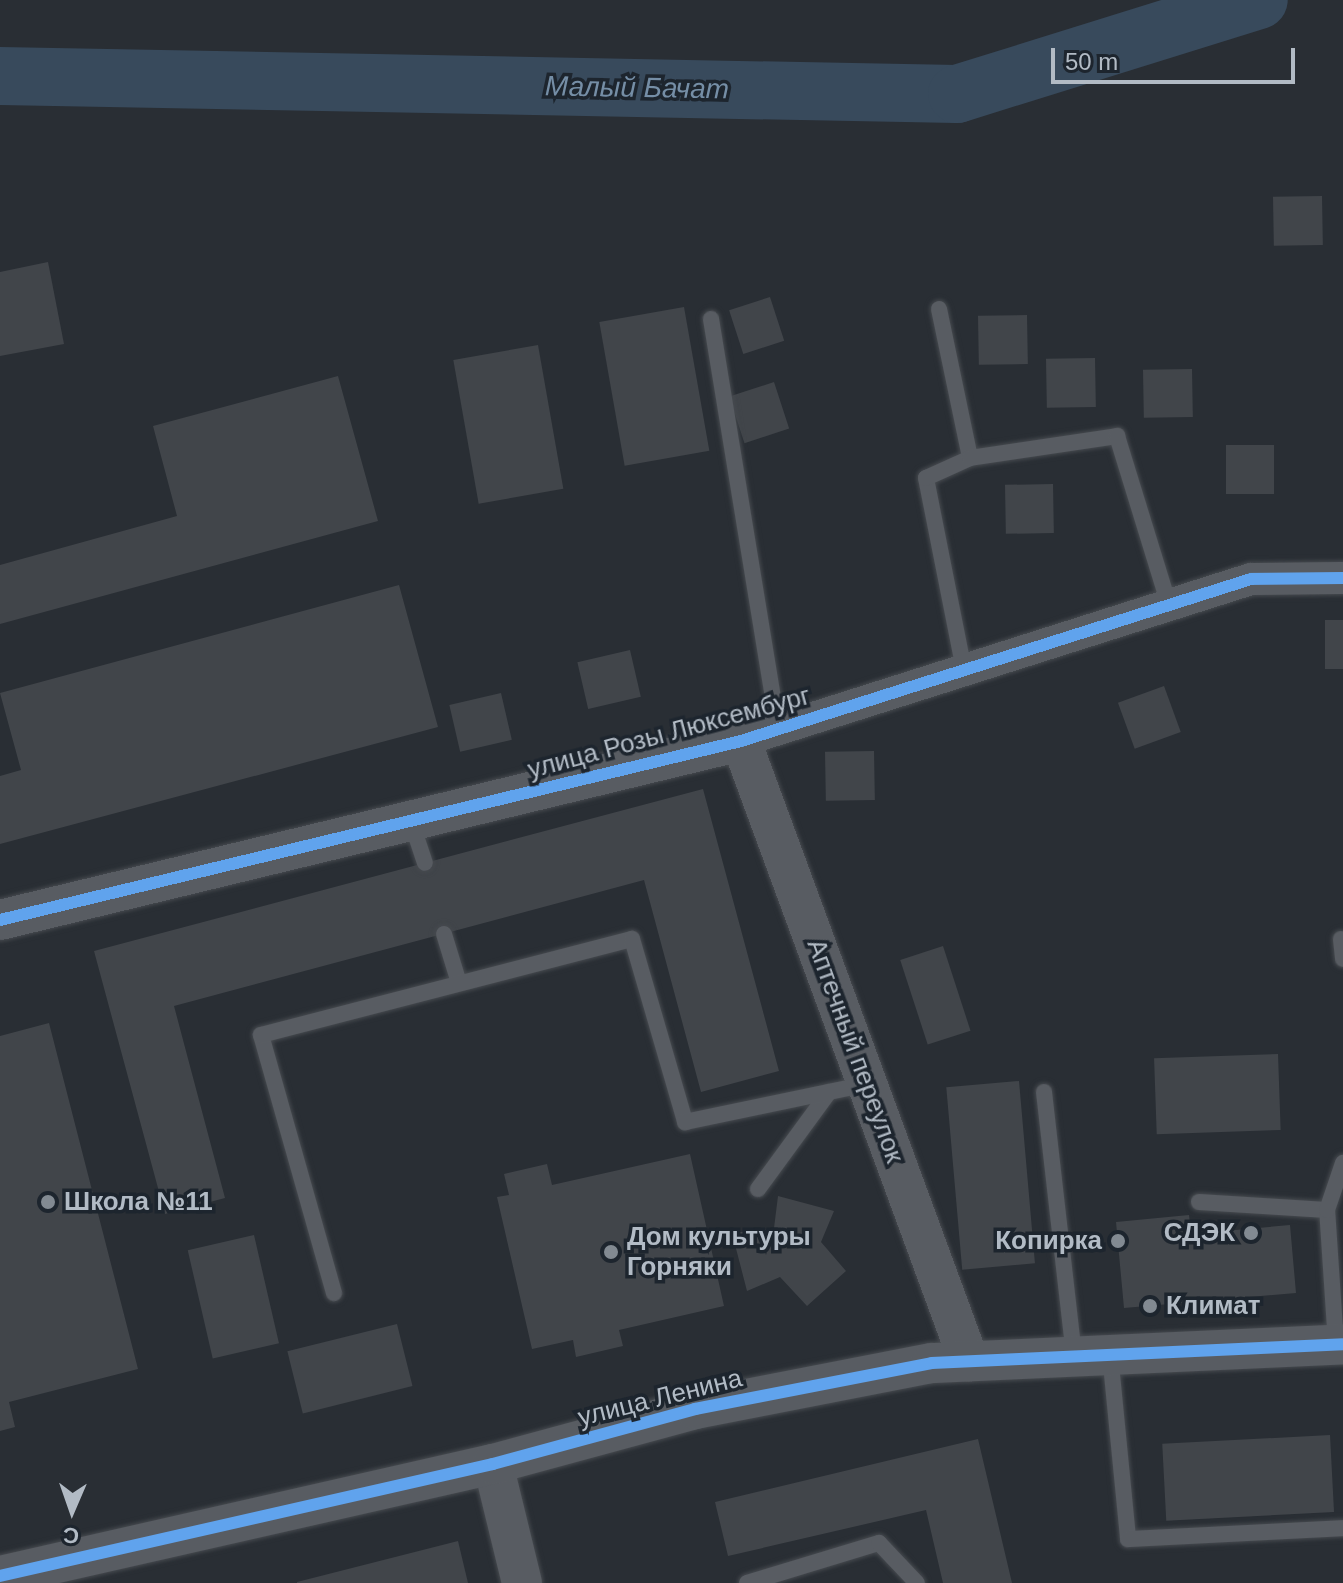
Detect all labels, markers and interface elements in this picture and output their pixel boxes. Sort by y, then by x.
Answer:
scale bar [1055,32,1299,82]
text: 50 m [1065,48,1118,75]
water label: Малый Бачат [545,70,729,106]
street label: улица Розы Люксембург [524,680,814,786]
street label: Аптечный переулок [800,935,910,1167]
place label: Школа №11 [64,1186,213,1218]
marker: Школа №11 [39,1193,57,1211]
place label: СДЭК [1164,1217,1235,1249]
place label: Дом культуры Горняки [627,1221,811,1282]
marker: СДЭК [1242,1224,1260,1242]
place label: Копирка [995,1225,1102,1257]
marker: Копирка [1109,1232,1127,1250]
marker: Дом культуры Горняки [602,1243,620,1261]
place label: Климат [1166,1290,1260,1322]
marker: Климат [1141,1297,1159,1315]
street label: улица Ленина [575,1363,745,1433]
north arrow [32,1471,112,1551]
text: С [63,1523,80,1548]

